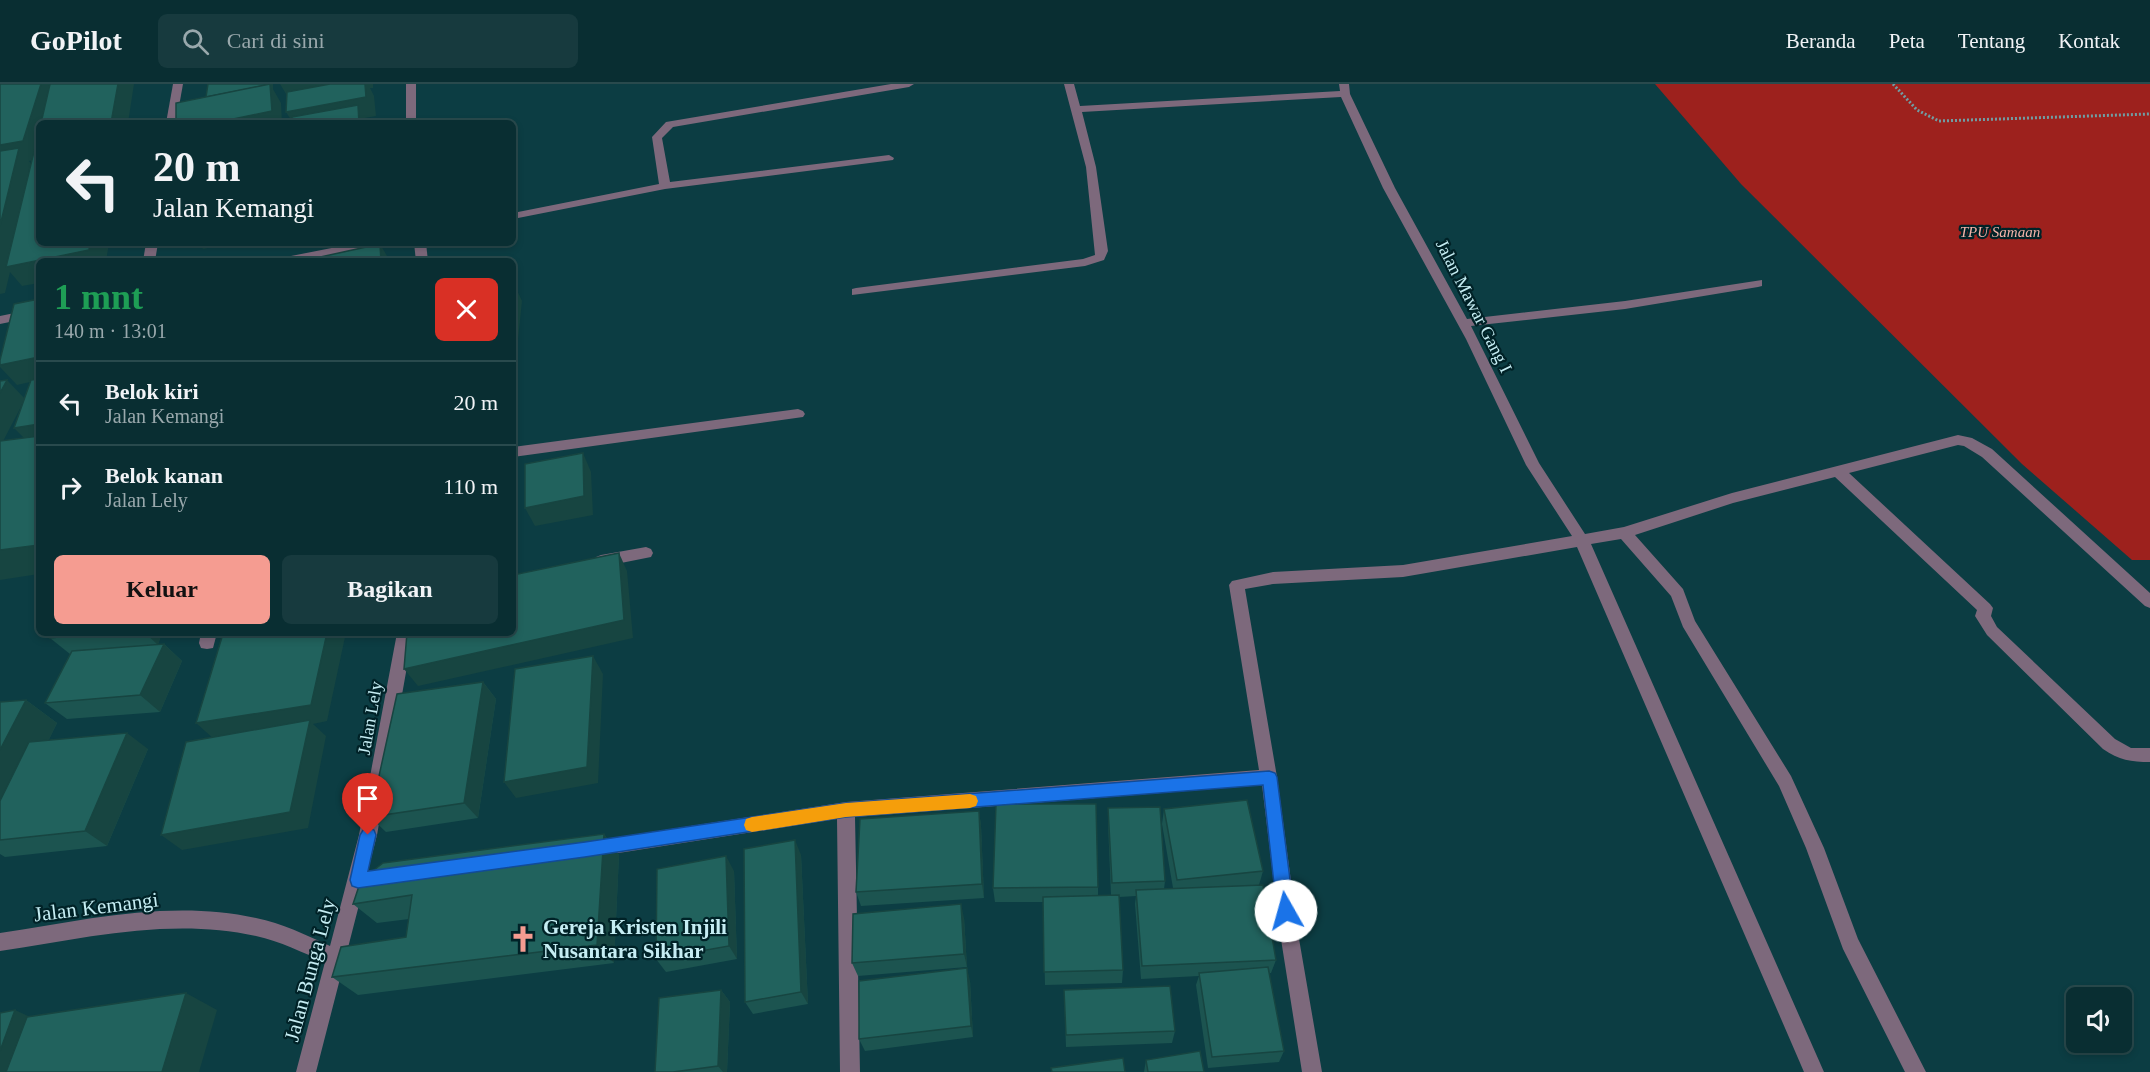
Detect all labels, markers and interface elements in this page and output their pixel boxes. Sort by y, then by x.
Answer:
search box [158,14,578,68]
text: GoPilot [30,25,122,56]
icon: search [179,25,212,58]
text: Cari di sini [227,28,325,53]
text: Beranda [1786,29,1856,53]
text: Peta [1889,29,1925,53]
text: Tentang [1958,29,2025,53]
text: Kontak [2058,29,2120,53]
icon: left [54,144,132,222]
text: 20 m [153,144,241,190]
text: Jalan Kemangi [153,193,314,223]
park label: TPU Samaan [1960,224,2040,240]
street label: Jalan Mawar Gang I [1432,236,1516,376]
text: 1 mnt [54,277,143,317]
button: close [435,278,498,341]
text: 140 m · 13:01 [54,320,167,342]
text: Belok kiri [105,379,199,404]
icon: left [54,387,87,420]
text: 20 m [453,390,498,415]
text: Jalan Kemangi [105,405,224,427]
text: Belok kanan [105,463,223,488]
icon: right [54,471,87,504]
text: 110 m [443,474,498,499]
text: Jalan Lely [105,489,188,511]
button: Keluar [54,555,270,624]
button: Bagikan [282,555,498,624]
street label: Jalan Lely [354,680,386,756]
pin [342,773,393,835]
icon: arrive [351,782,384,815]
position arrow [1254,879,1318,943]
street label: Jalan Kemangi [32,887,160,927]
street label: Jalan Bunga Lely [279,895,341,1044]
place label: Gereja Kristen Injili Nusantara Sikhar [543,915,727,963]
church icon: Gereja Kristen Injili Nusantara Sikhar [508,924,538,954]
map controls [2066,987,2132,1053]
button: sound [2066,987,2132,1053]

